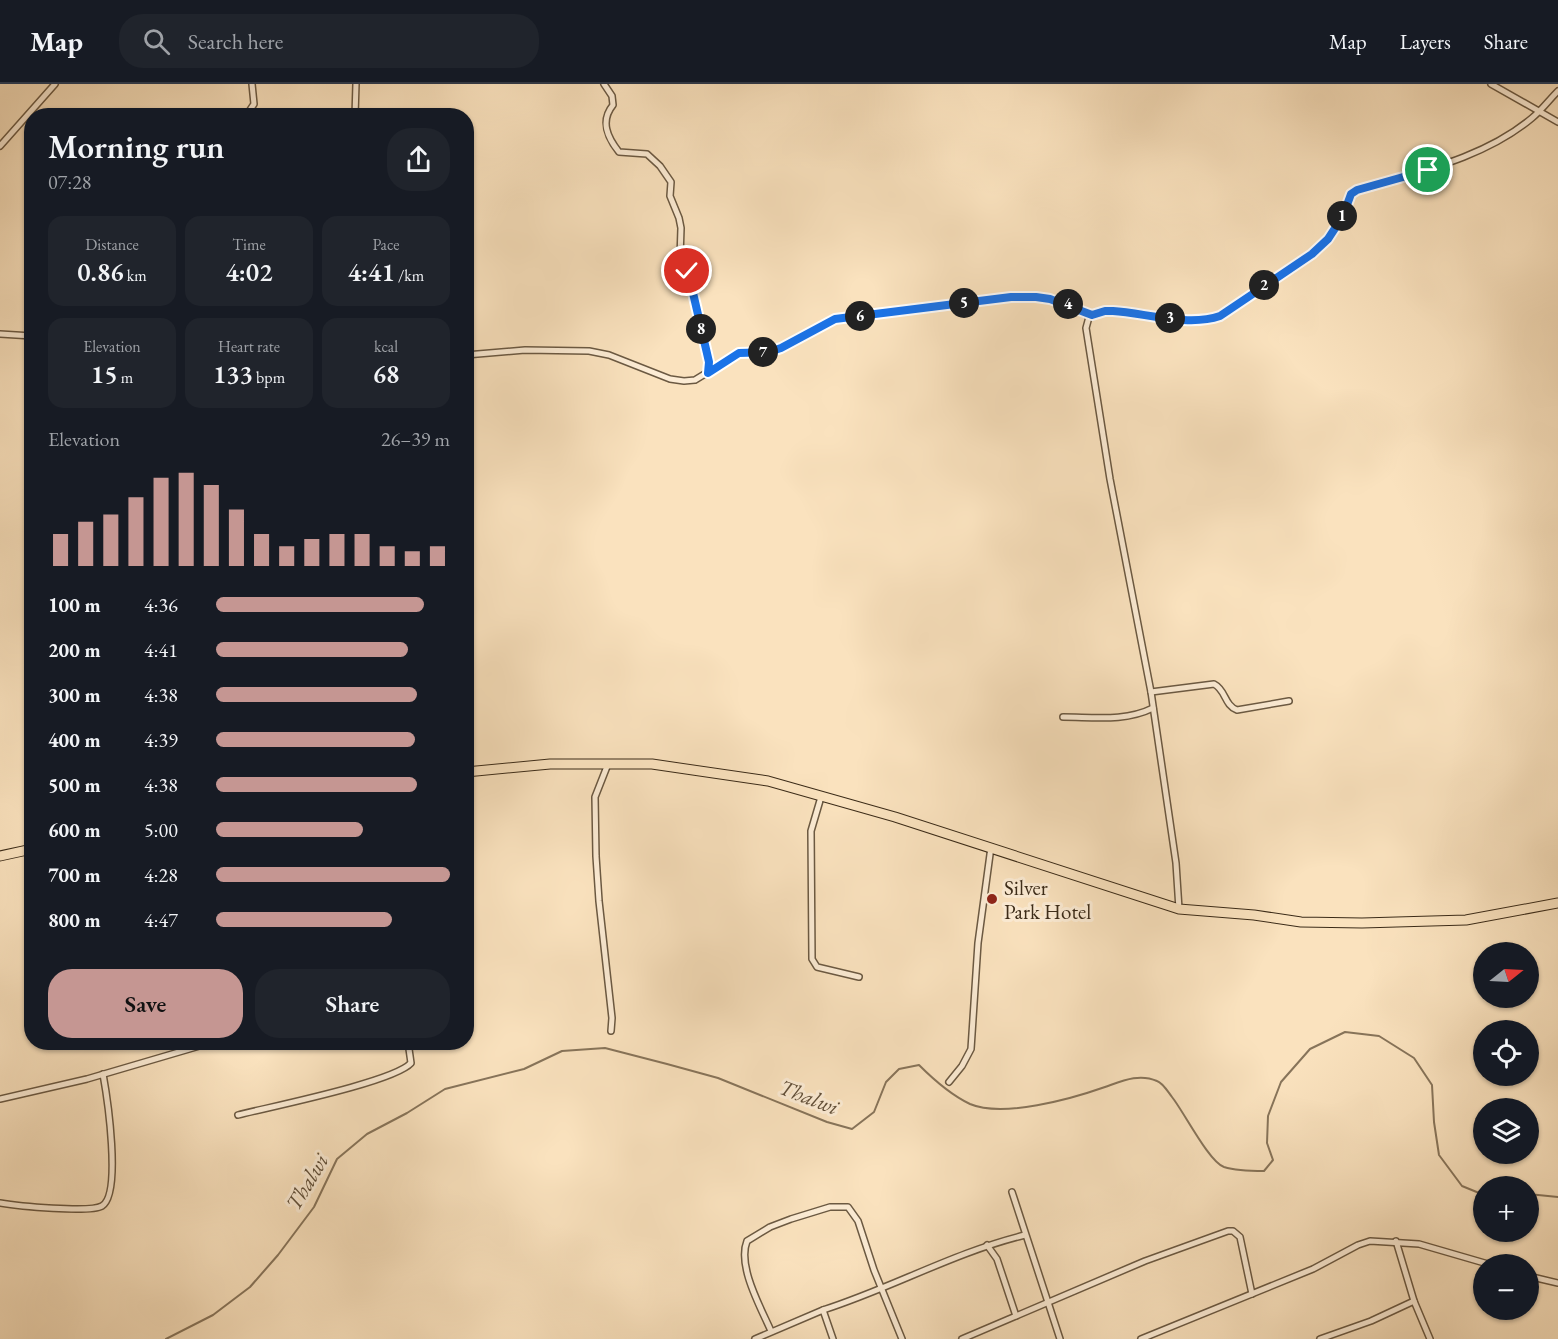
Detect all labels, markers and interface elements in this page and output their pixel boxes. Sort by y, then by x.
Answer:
search box [119,14,539,68]
text: Map [30,23,83,59]
icon: search [140,25,173,58]
text: Search here [188,27,283,56]
text: Map [1329,28,1367,55]
text: Layers [1400,28,1451,55]
text: Share [1484,28,1528,55]
text: Morning run [48,125,225,168]
button: share [387,128,450,191]
pin [1402,144,1453,195]
icon: arrive [1411,153,1444,186]
text: 07:28 [48,169,91,195]
pin: 1 [1327,201,1357,231]
text: 1 [1338,205,1346,226]
text: Distance [85,234,139,255]
text: Time [232,234,266,255]
text: Pace [373,234,399,255]
pin [661,245,712,296]
icon: check [670,254,703,287]
text: 0.86 [77,255,124,289]
text: 4:02 [225,255,273,289]
text: 4:41 [348,255,395,289]
text: km [124,265,147,286]
text: /km [395,265,424,286]
pin: 2 [1249,270,1279,300]
text: 2 [1260,274,1268,295]
pin: 5 [949,288,979,318]
pin: 4 [1053,289,1083,319]
text: 5 [960,292,968,313]
text: 4 [1064,293,1072,314]
pin: 6 [845,301,875,331]
pin: 3 [1155,303,1185,333]
text: 6 [856,305,864,326]
text: 3 [1166,307,1174,328]
pin: 8 [686,314,716,344]
text: 8 [697,318,705,339]
text: Elevation [83,336,141,357]
text: Heart rate [218,336,280,357]
text: kcal [374,336,398,357]
pin: 7 [748,337,778,367]
text: 7 [759,341,767,362]
text: 15 [91,357,118,391]
text: 133 [213,357,253,391]
text: 68 [373,357,399,391]
text: m [118,367,133,388]
text: bpm [253,367,285,388]
text: Elevation [48,426,120,452]
text: 26–39 m [381,426,450,452]
text: 100 m [48,592,101,618]
text: 4:36 [144,592,178,618]
text: 200 m [48,637,101,663]
text: 4:41 [144,637,178,663]
text: 300 m [48,682,101,708]
text: 4:38 [144,682,178,708]
text: 400 m [48,727,101,753]
text: 4:39 [144,727,178,753]
text: 500 m [48,772,101,798]
text: 4:38 [144,772,178,798]
text: 600 m [48,817,101,843]
text: 5:00 [144,817,178,843]
text: 700 m [48,862,101,888]
text: 4:28 [144,862,178,888]
place label: Silver Park Hotel [1004,874,1091,925]
marker: Silver Park Hotel [985,892,999,906]
text: 800 m [48,907,101,933]
text: 4:47 [144,907,178,933]
north arrow [1473,942,1539,1008]
map controls [1473,942,1539,1320]
button: Save [48,969,243,1038]
button: Share [255,969,450,1038]
button: locate [1473,1020,1539,1086]
water label: Thalwi [775,1072,844,1122]
button: layers [1473,1098,1539,1164]
water label: Thalwi [279,1147,336,1216]
button: + [1473,1176,1539,1242]
button: − [1473,1254,1539,1320]

